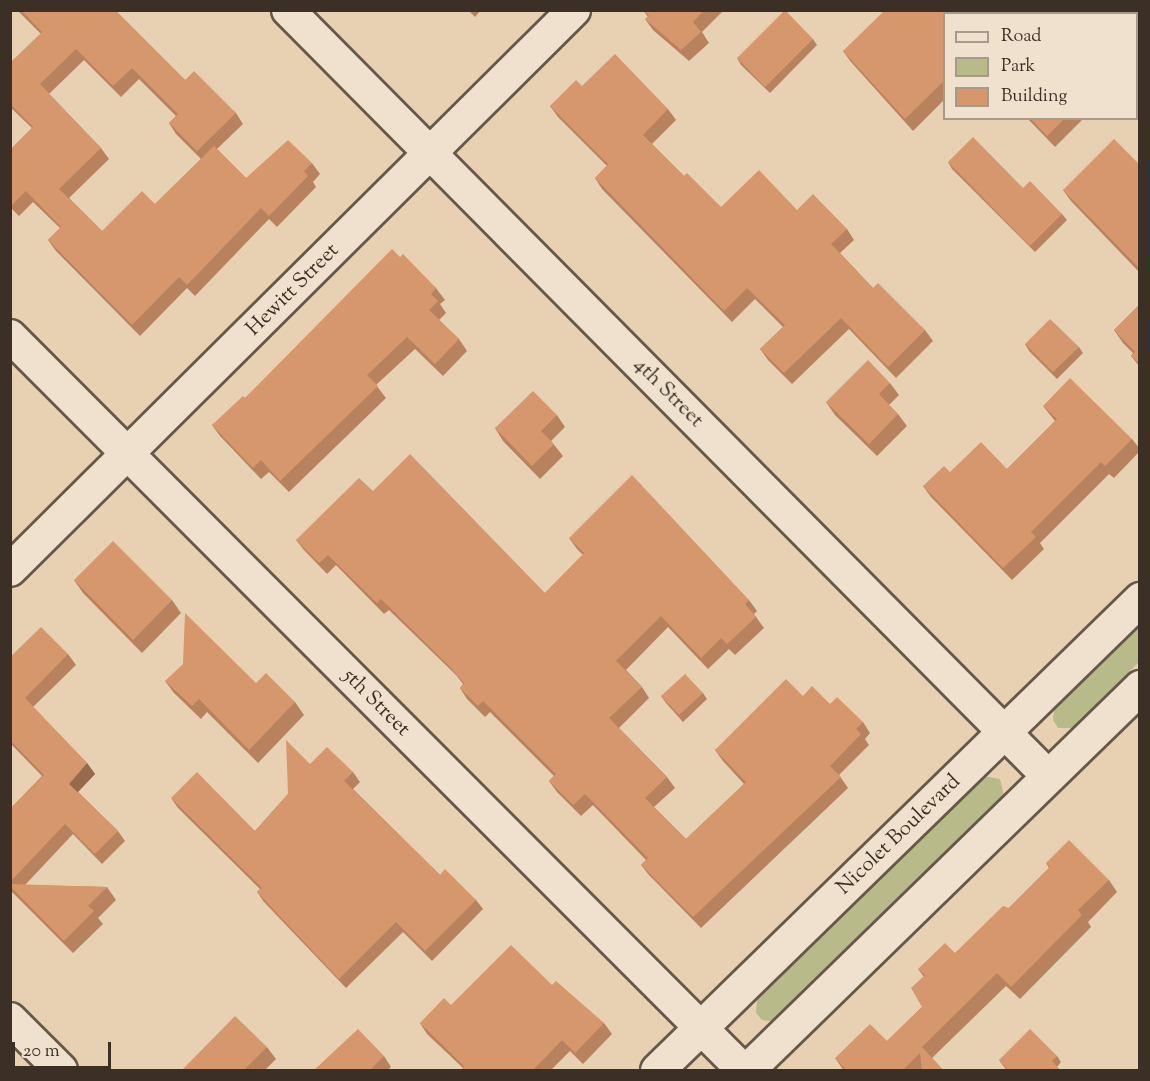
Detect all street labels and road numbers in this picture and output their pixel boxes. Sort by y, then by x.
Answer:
street label: Hewitt Street [241,238,345,342]
street label: 4th Street [628,353,708,433]
street label: 5th Street [337,664,415,742]
street label: Nicolet Boulevard [832,770,966,900]

